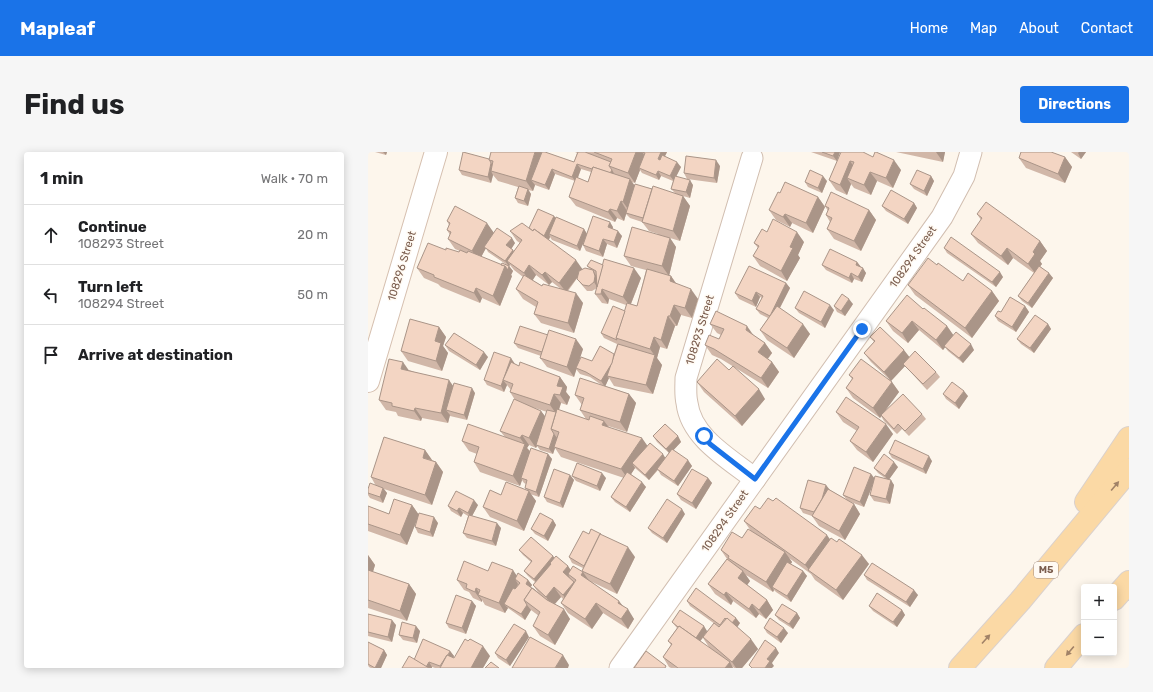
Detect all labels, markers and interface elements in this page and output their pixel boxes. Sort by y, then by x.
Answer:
text: Mapleaf [20,17,95,40]
text: Home [910,20,948,37]
text: Map [970,20,997,37]
text: About [1019,20,1059,37]
text: Contact [1081,20,1133,37]
button: Directions [1020,86,1129,123]
text: Find us [24,88,124,121]
text: 1 min [40,168,83,188]
text: Walk · 70 m [261,171,328,186]
text: Continue [78,218,147,236]
street label: 108294 Street [887,223,940,291]
icon: ahead [40,224,62,246]
text: 20 m [297,227,328,242]
street label: 108296 Street [385,229,419,303]
text: 108293 Street [78,236,164,251]
text: Turn left [78,278,143,296]
icon: left [40,284,62,306]
text: 50 m [297,287,328,302]
street label: 108293 Street [683,293,717,367]
text: 108294 Street [78,296,164,311]
route end [853,320,871,338]
icon: arrive [40,344,62,366]
text: Arrive at destination [78,346,233,364]
route start [695,427,713,445]
one-way arrow [1111,481,1120,492]
street label: 108294 Street [699,487,752,555]
road number: M5 [1034,562,1058,578]
map controls [1081,584,1117,656]
button: + [1081,584,1117,620]
button: − [1081,620,1117,656]
one-way arrow [982,634,991,644]
one-way arrow [1066,647,1075,656]

